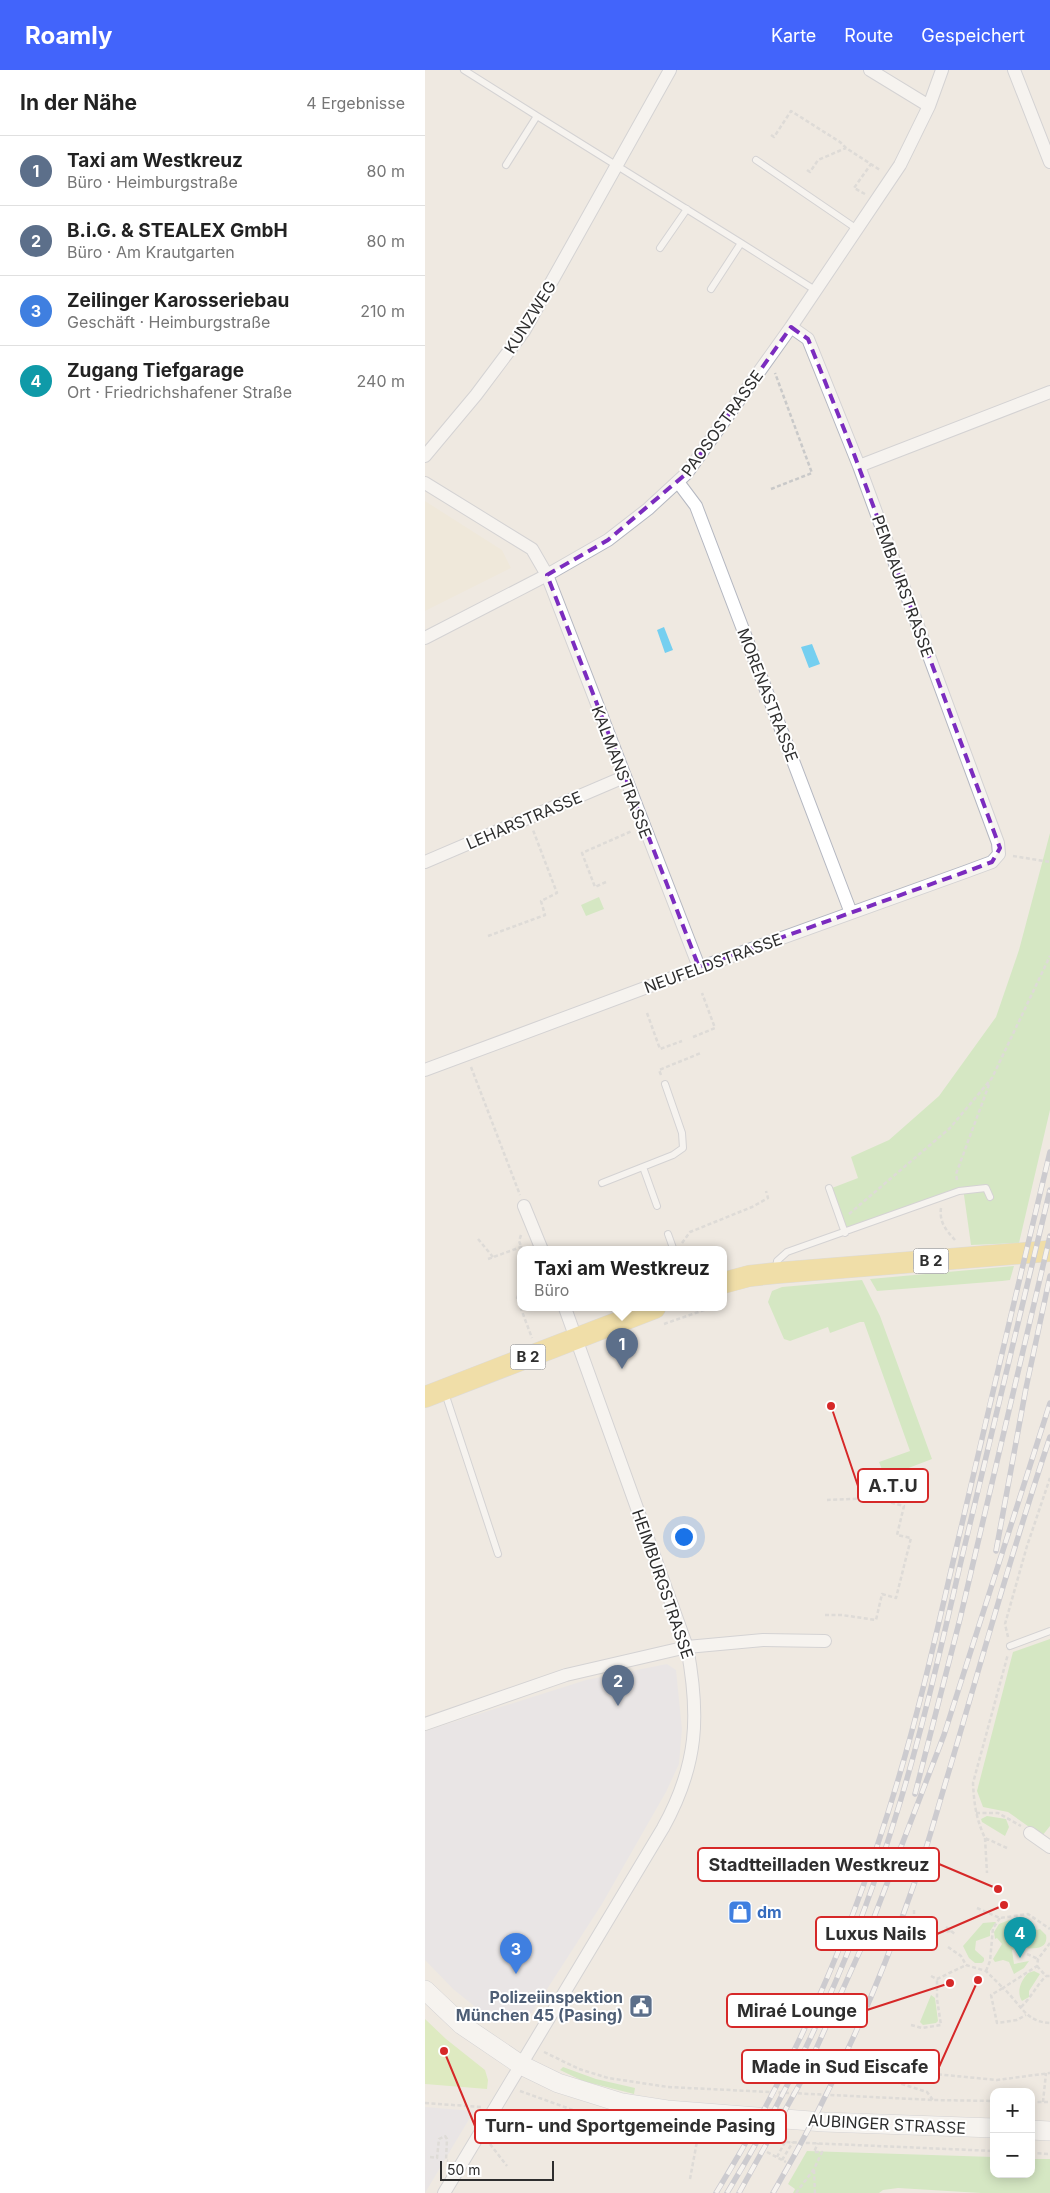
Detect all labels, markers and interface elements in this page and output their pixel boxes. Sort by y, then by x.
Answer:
text: Roamly [25,21,112,50]
text: Karte [771,25,816,46]
text: Route [844,25,893,46]
text: Gespeichert [921,25,1025,46]
text: In der Nähe [20,90,137,115]
text: 4 Ergebnisse [306,93,405,113]
text: Taxi am Westkreuz [67,149,243,172]
text: 1 [33,161,39,181]
text: 80 m [366,161,405,181]
text: Büro · Heimburgstraße [67,172,238,192]
text: B.i.G. & STEALEX GmbH [67,219,288,242]
text: 2 [31,231,41,251]
text: 80 m [366,231,405,251]
text: Büro · Am Krautgarten [67,242,235,262]
street label: KUNZWEG [500,277,560,357]
text: Zeilinger Karosseriebau [67,289,289,312]
text: 3 [31,301,41,321]
text: 210 m [360,301,405,321]
text: Geschäft · Heimburgstraße [67,312,270,332]
text: Zugang Tiefgarage [67,359,244,382]
street label: PAOSOSTRASSE [677,366,767,480]
text: 4 [31,371,41,391]
text: 240 m [357,371,405,391]
text: Ort · Friedrichshafener Straße [67,382,292,402]
street label: PEMBAURSTRASSE [868,512,938,660]
street label: MORENASTRASSE [733,625,803,765]
street label: KALMANSTRASSE [587,703,657,841]
street label: LEHARSTRASSE [463,787,585,853]
street label: NEUFELDSTRASSE [641,929,785,997]
popup [517,1246,727,1311]
road number: B 2 [913,1248,949,1274]
text: Taxi am Westkreuz [534,1257,710,1280]
text: Büro [534,1280,569,1300]
pin: 1 [606,1328,638,1369]
road number: B 2 [511,1344,545,1370]
callout: A.T.U [858,1469,928,1502]
text: A.T.U [868,1475,918,1496]
street label: HEIMBURGSTRASSE [628,1507,698,1661]
your location [671,1524,697,1550]
pin: 2 [602,1665,634,1706]
callout: Stadtteilladen Westkreuz [698,1848,939,1881]
text: Stadtteilladen Westkreuz [708,1854,930,1875]
shop icon: dm [727,1899,753,1925]
place label: dm [757,1902,782,1922]
callout: Luxus Nails [816,1917,937,1950]
pin: 4 [1004,1917,1036,1958]
text: Luxus Nails [825,1923,927,1944]
pin: 3 [500,1933,532,1974]
place label: Polizeiinspektion München 45 (Pasing) [456,1987,623,2025]
public building icon: Polizeiinspektion München 45 (Pasing) [628,1993,654,2019]
callout: Miraé Lounge [727,1994,867,2027]
text: Miraé Lounge [737,2000,857,2021]
callout: Made in Sud Eiscafe [742,2050,939,2083]
text: Made in Sud Eiscafe [751,2056,929,2077]
map controls [990,2088,1035,2178]
button: + [990,2088,1035,2133]
callout: Turn- und Sportgemeinde Pasing [475,2110,786,2143]
street label: AUBINGER STRASSE [808,2110,966,2138]
text: Turn- und Sportgemeinde Pasing [485,2115,775,2136]
button: − [990,2133,1035,2178]
scale bar [440,2158,554,2181]
text: 50 m [447,2161,481,2178]

